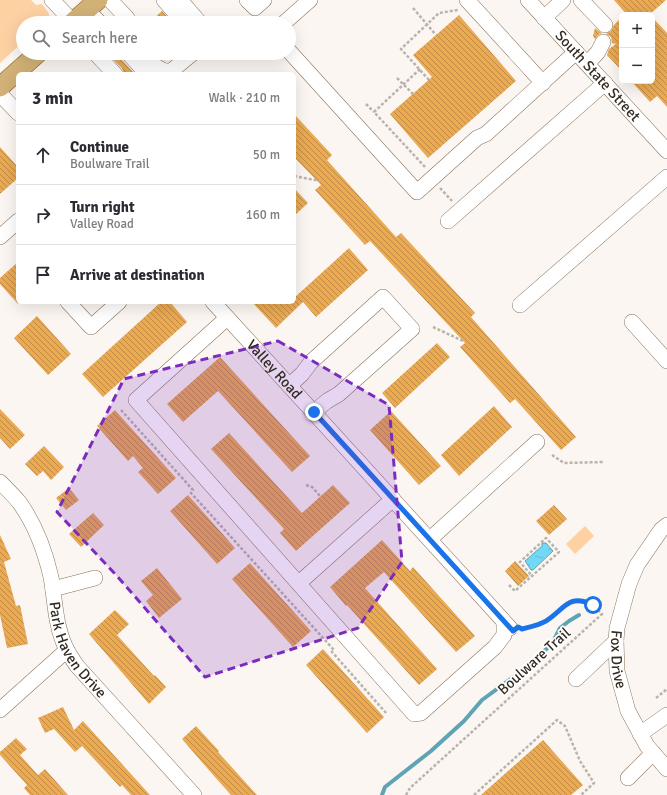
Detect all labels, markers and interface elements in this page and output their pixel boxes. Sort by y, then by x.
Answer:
map controls [619,12,655,84]
button: + [619,12,655,48]
search box [16,16,296,60]
icon: search [30,27,52,49]
street label: South State Street [551,27,644,125]
text: Search here [62,29,138,47]
button: − [619,48,655,84]
text: 3 min [32,88,73,109]
text: Walk · 210 m [209,90,280,106]
text: Continue [70,138,129,156]
icon: ahead [32,144,54,166]
text: 50 m [253,147,280,163]
text: Boulware Trail [70,156,150,172]
text: Turn right [70,198,135,216]
icon: right [32,204,54,226]
text: 160 m [246,207,280,223]
text: Valley Road [70,216,134,232]
icon: arrive [32,264,54,286]
text: Arrive at destination [70,266,205,284]
street label: Valley Road [243,336,306,403]
route end [305,403,323,421]
route start [584,596,602,614]
street label: Park Haven Drive [45,600,110,702]
street label: Boulware Trail [494,624,574,698]
street label: Fox Drive [607,629,630,691]

